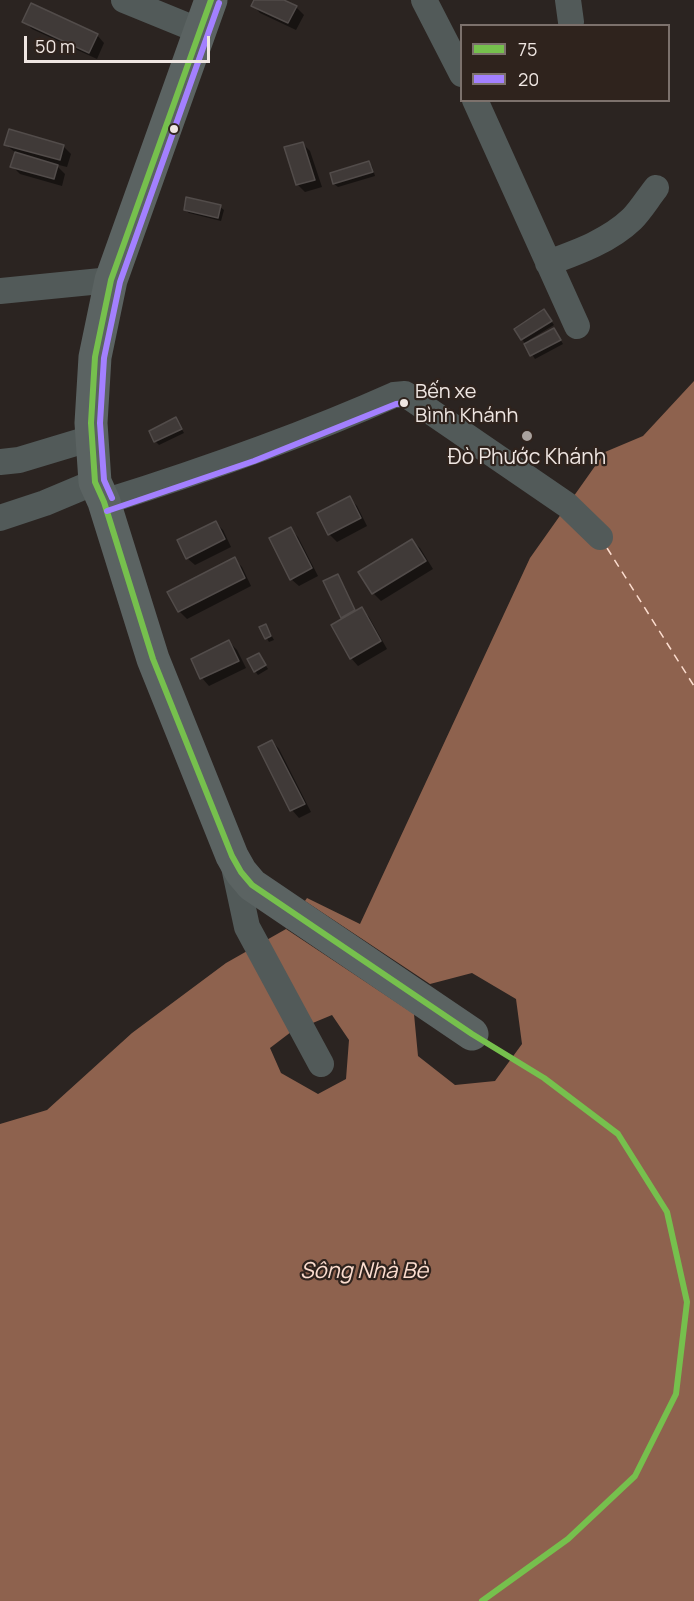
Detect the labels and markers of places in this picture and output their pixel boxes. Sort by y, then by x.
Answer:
unlabelled marker [168,123,180,135]
place label: Bến xe Bình Khánh [415,380,518,427]
marker: Bến xe Bình Khánh [398,397,410,409]
marker: Đò Phước Khánh [520,429,534,443]
place label: Đò Phước Khánh [448,445,606,471]

